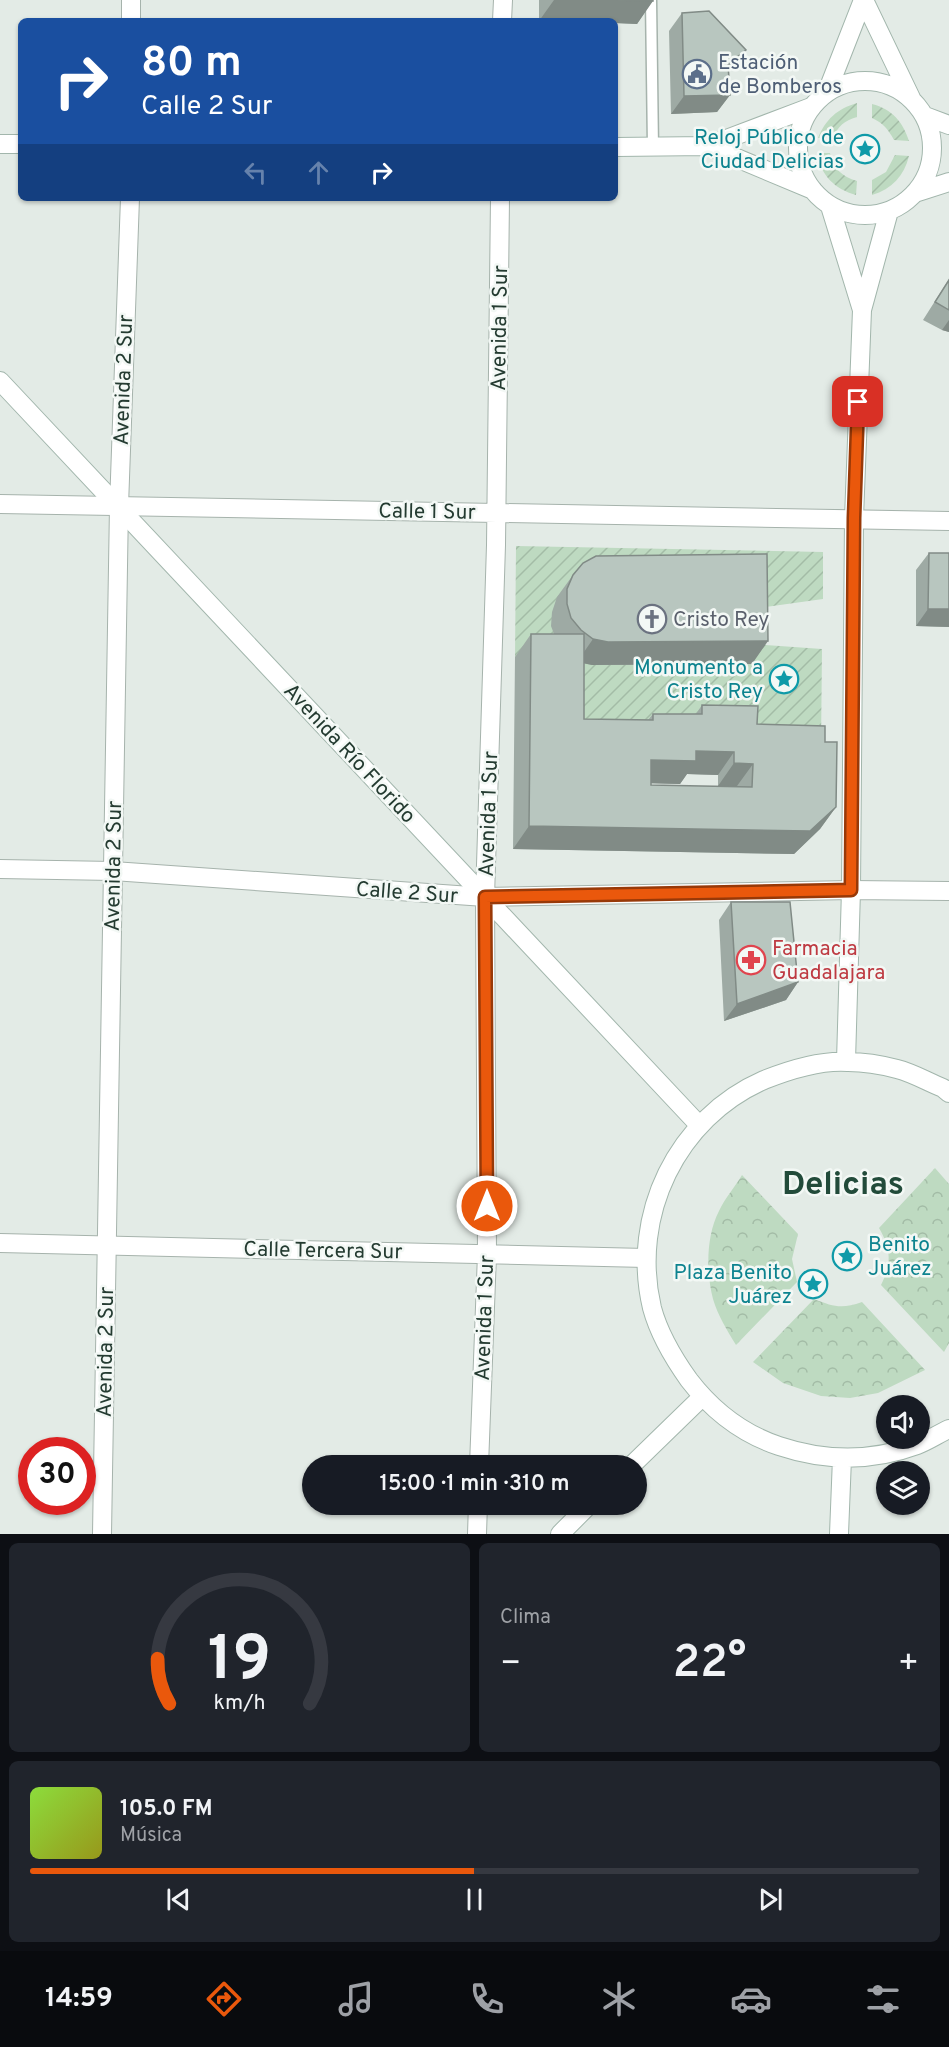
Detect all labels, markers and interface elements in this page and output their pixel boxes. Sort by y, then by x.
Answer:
text: 80 m [141,38,242,91]
icon: right [42,42,120,120]
place label: Estación de Bomberos [718,50,842,101]
public building icon: Estación de Bomberos [681,58,713,90]
text: Calle 2 Sur [141,90,273,124]
place label: Reloj Público de Ciudad Delicias [694,125,844,176]
place icon: Reloj Público de Ciudad Delicias [849,133,881,165]
icon: left [239,156,272,189]
icon: ahead [302,156,335,189]
icon: right [365,156,398,189]
street label: Avenida 1 Sur [486,265,515,391]
street label: Avenida 2 Sur [109,314,140,446]
pin [832,376,883,427]
icon: arrive [841,385,874,418]
street label: Calle 1 Sur [378,498,476,527]
church icon: Cristo Rey [636,603,668,635]
place label: Cristo Rey [673,607,769,634]
place label: Monumento a Cristo Rey [634,655,763,706]
place icon: Monumento a Cristo Rey [768,663,800,695]
street label: Avenida Río Florido [277,678,421,830]
street label: Avenida 1 Sur [474,751,505,877]
street label: Avenida 2 Sur [100,800,129,932]
street label: Calle 2 Sur [355,876,459,911]
place label: Farmacia Guadalajara [772,936,885,987]
pharmacy icon: Farmacia Guadalajara [735,944,767,976]
district label: Delicias [782,1165,904,1207]
position arrow [455,1174,519,1238]
place label: Benito Juárez [868,1232,932,1283]
street label: Calle Tercera Sur [243,1237,403,1266]
place icon: Benito Juárez [831,1240,863,1272]
street label: Avenida 1 Sur [470,1255,501,1381]
place label: Plaza Benito Juárez [674,1260,792,1311]
place icon: Plaza Benito Juárez [797,1268,829,1300]
street label: Avenida 2 Sur [92,1286,121,1418]
map controls [876,1395,930,1515]
button: sound [876,1395,930,1449]
speed limit sign: 30 [18,1437,96,1515]
button: layers [876,1461,930,1515]
text: 15:00 · 1 min · 310 m [379,1471,570,1498]
text: Clima [500,1605,551,1631]
text: 19 [208,1623,271,1702]
text: 22° [673,1636,746,1693]
text: − [500,1644,521,1686]
text: + [898,1644,919,1686]
text: km/h [213,1691,266,1718]
text: 105.0 FM [120,1796,212,1823]
text: Música [120,1823,182,1849]
icon: previous [162,1883,195,1916]
icon: pause [458,1883,491,1916]
icon: next [754,1883,787,1916]
icon: directions [203,1978,245,2020]
icon: music [335,1978,377,2020]
icon: phone [466,1978,508,2020]
icon: climate [598,1978,640,2020]
icon: car [730,1978,772,2020]
icon: filters [862,1978,904,2020]
text: 14:59 [45,1982,113,2016]

